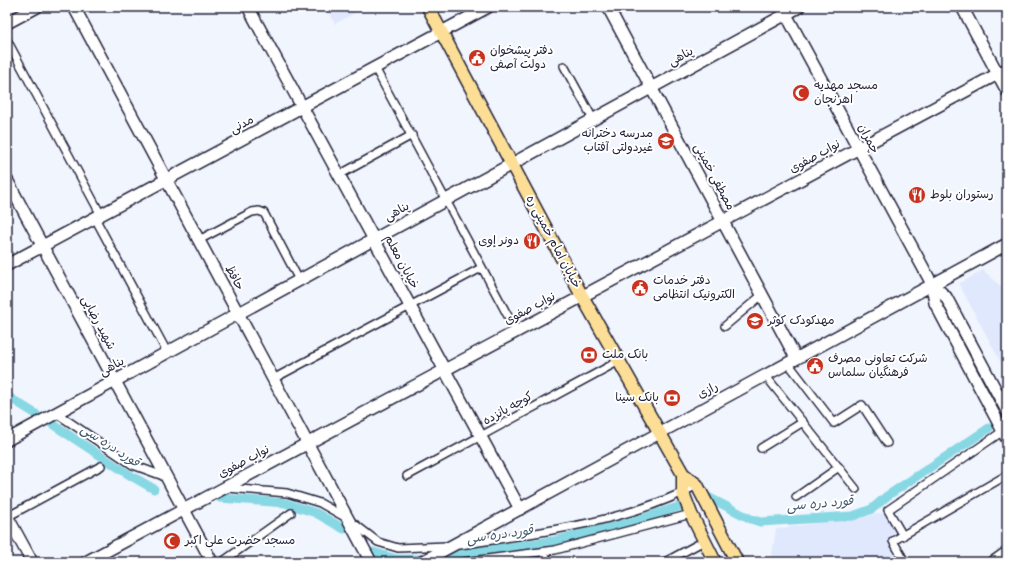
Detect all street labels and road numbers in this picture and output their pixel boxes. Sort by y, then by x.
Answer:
street label: پناهی [666,44,696,70]
street label: مدنی [227,112,257,138]
street label: چمران [854,121,882,157]
street label: نواب صفوی [787,137,843,177]
street label: مصطفی خمینی [690,141,738,213]
street label: خیابان امام خمینی ره [522,193,584,291]
street label: پناهی [382,199,412,225]
street label: خیابان معلم [380,232,422,292]
street label: حافظ [221,263,247,293]
street label: نواب صفوی [502,289,558,329]
street label: شهید رضایی [77,293,119,353]
street label: پناهی [97,354,127,380]
street label: رازی [695,379,721,403]
street label: کوچه پانزده [480,389,536,429]
street label: نواب صفوی [216,442,272,482]

